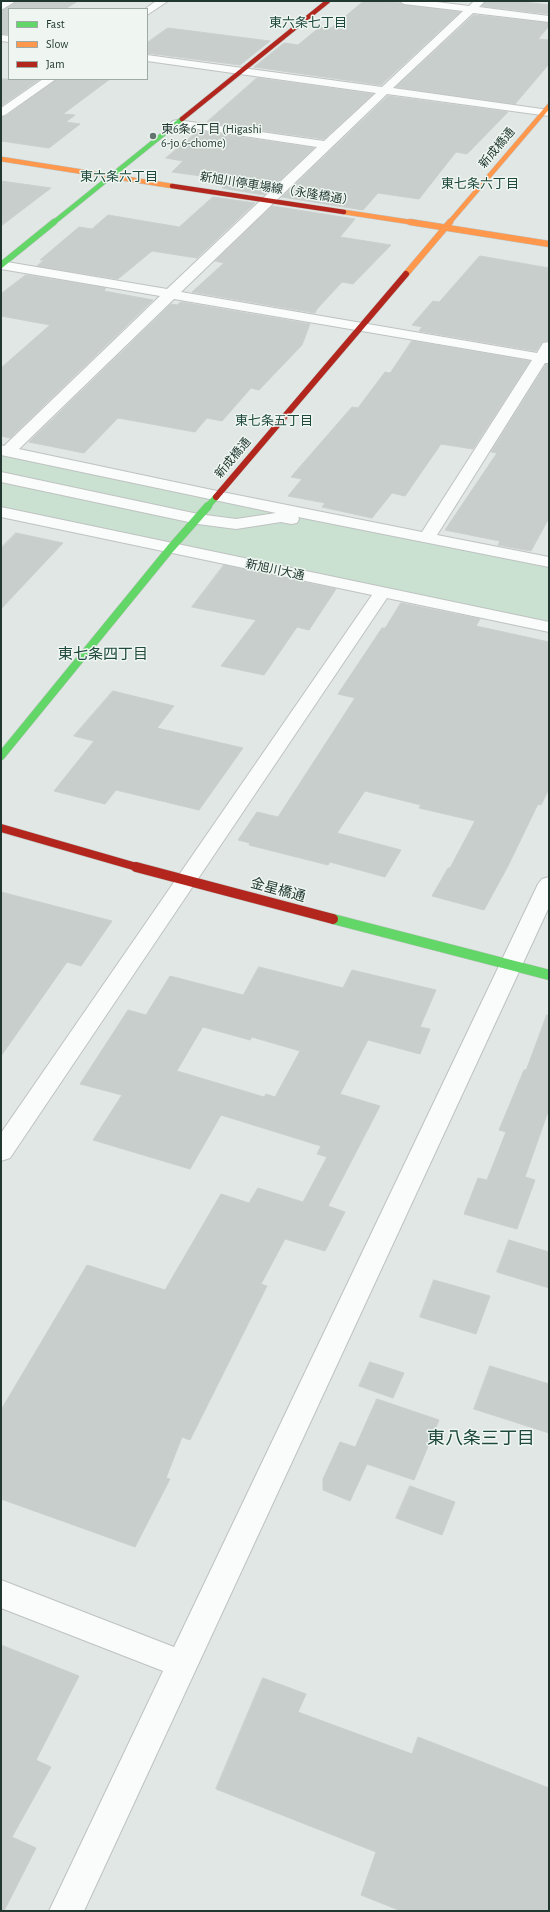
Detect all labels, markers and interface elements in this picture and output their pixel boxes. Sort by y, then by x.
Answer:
legend [8,8,148,80]
district label: 東六条七丁目 [269,15,347,31]
text: Fast [46,18,65,30]
text: Slow [46,38,68,50]
text: Jam [46,58,65,70]
place label: 東6条6丁目 (Higashi 6-jo 6-chome) [161,122,262,150]
street label: 新成橋通 [476,125,518,171]
marker: 東6条6丁目 (Higashi 6-jo 6-chome) [148,131,158,141]
district label: 東六条六丁目 [80,169,158,185]
street label: 新旭川停車場線（永隆橋通） [199,170,355,208]
district label: 東七条六丁目 [441,176,519,192]
district label: 東七条五丁目 [235,413,313,429]
street label: 新成橋通 [212,435,254,481]
street label: 新旭川大通 [244,557,306,583]
district label: 東七条四丁目 [58,645,148,663]
street label: 金星橋通 [249,875,307,905]
district label: 東八条三丁目 [427,1428,535,1450]

